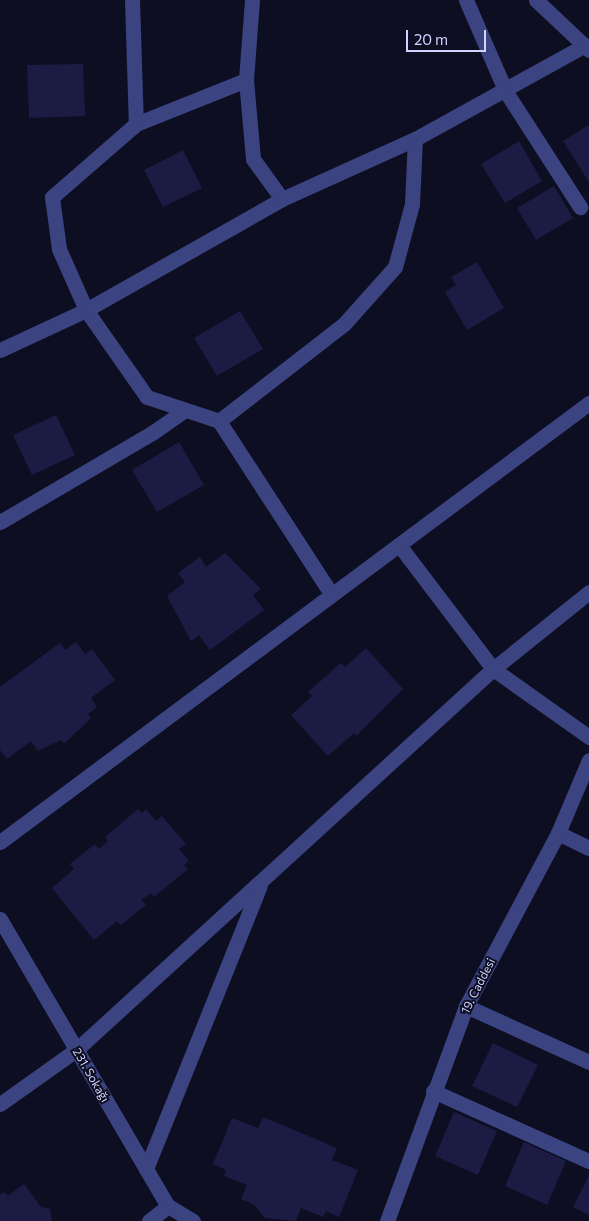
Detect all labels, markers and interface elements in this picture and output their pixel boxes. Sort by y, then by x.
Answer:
scale bar [409,20,489,52]
text: 20 m [414,30,448,48]
street label: 19. Caddesi [458,956,498,1016]
street label: 231. Sokağı [70,1045,112,1105]

